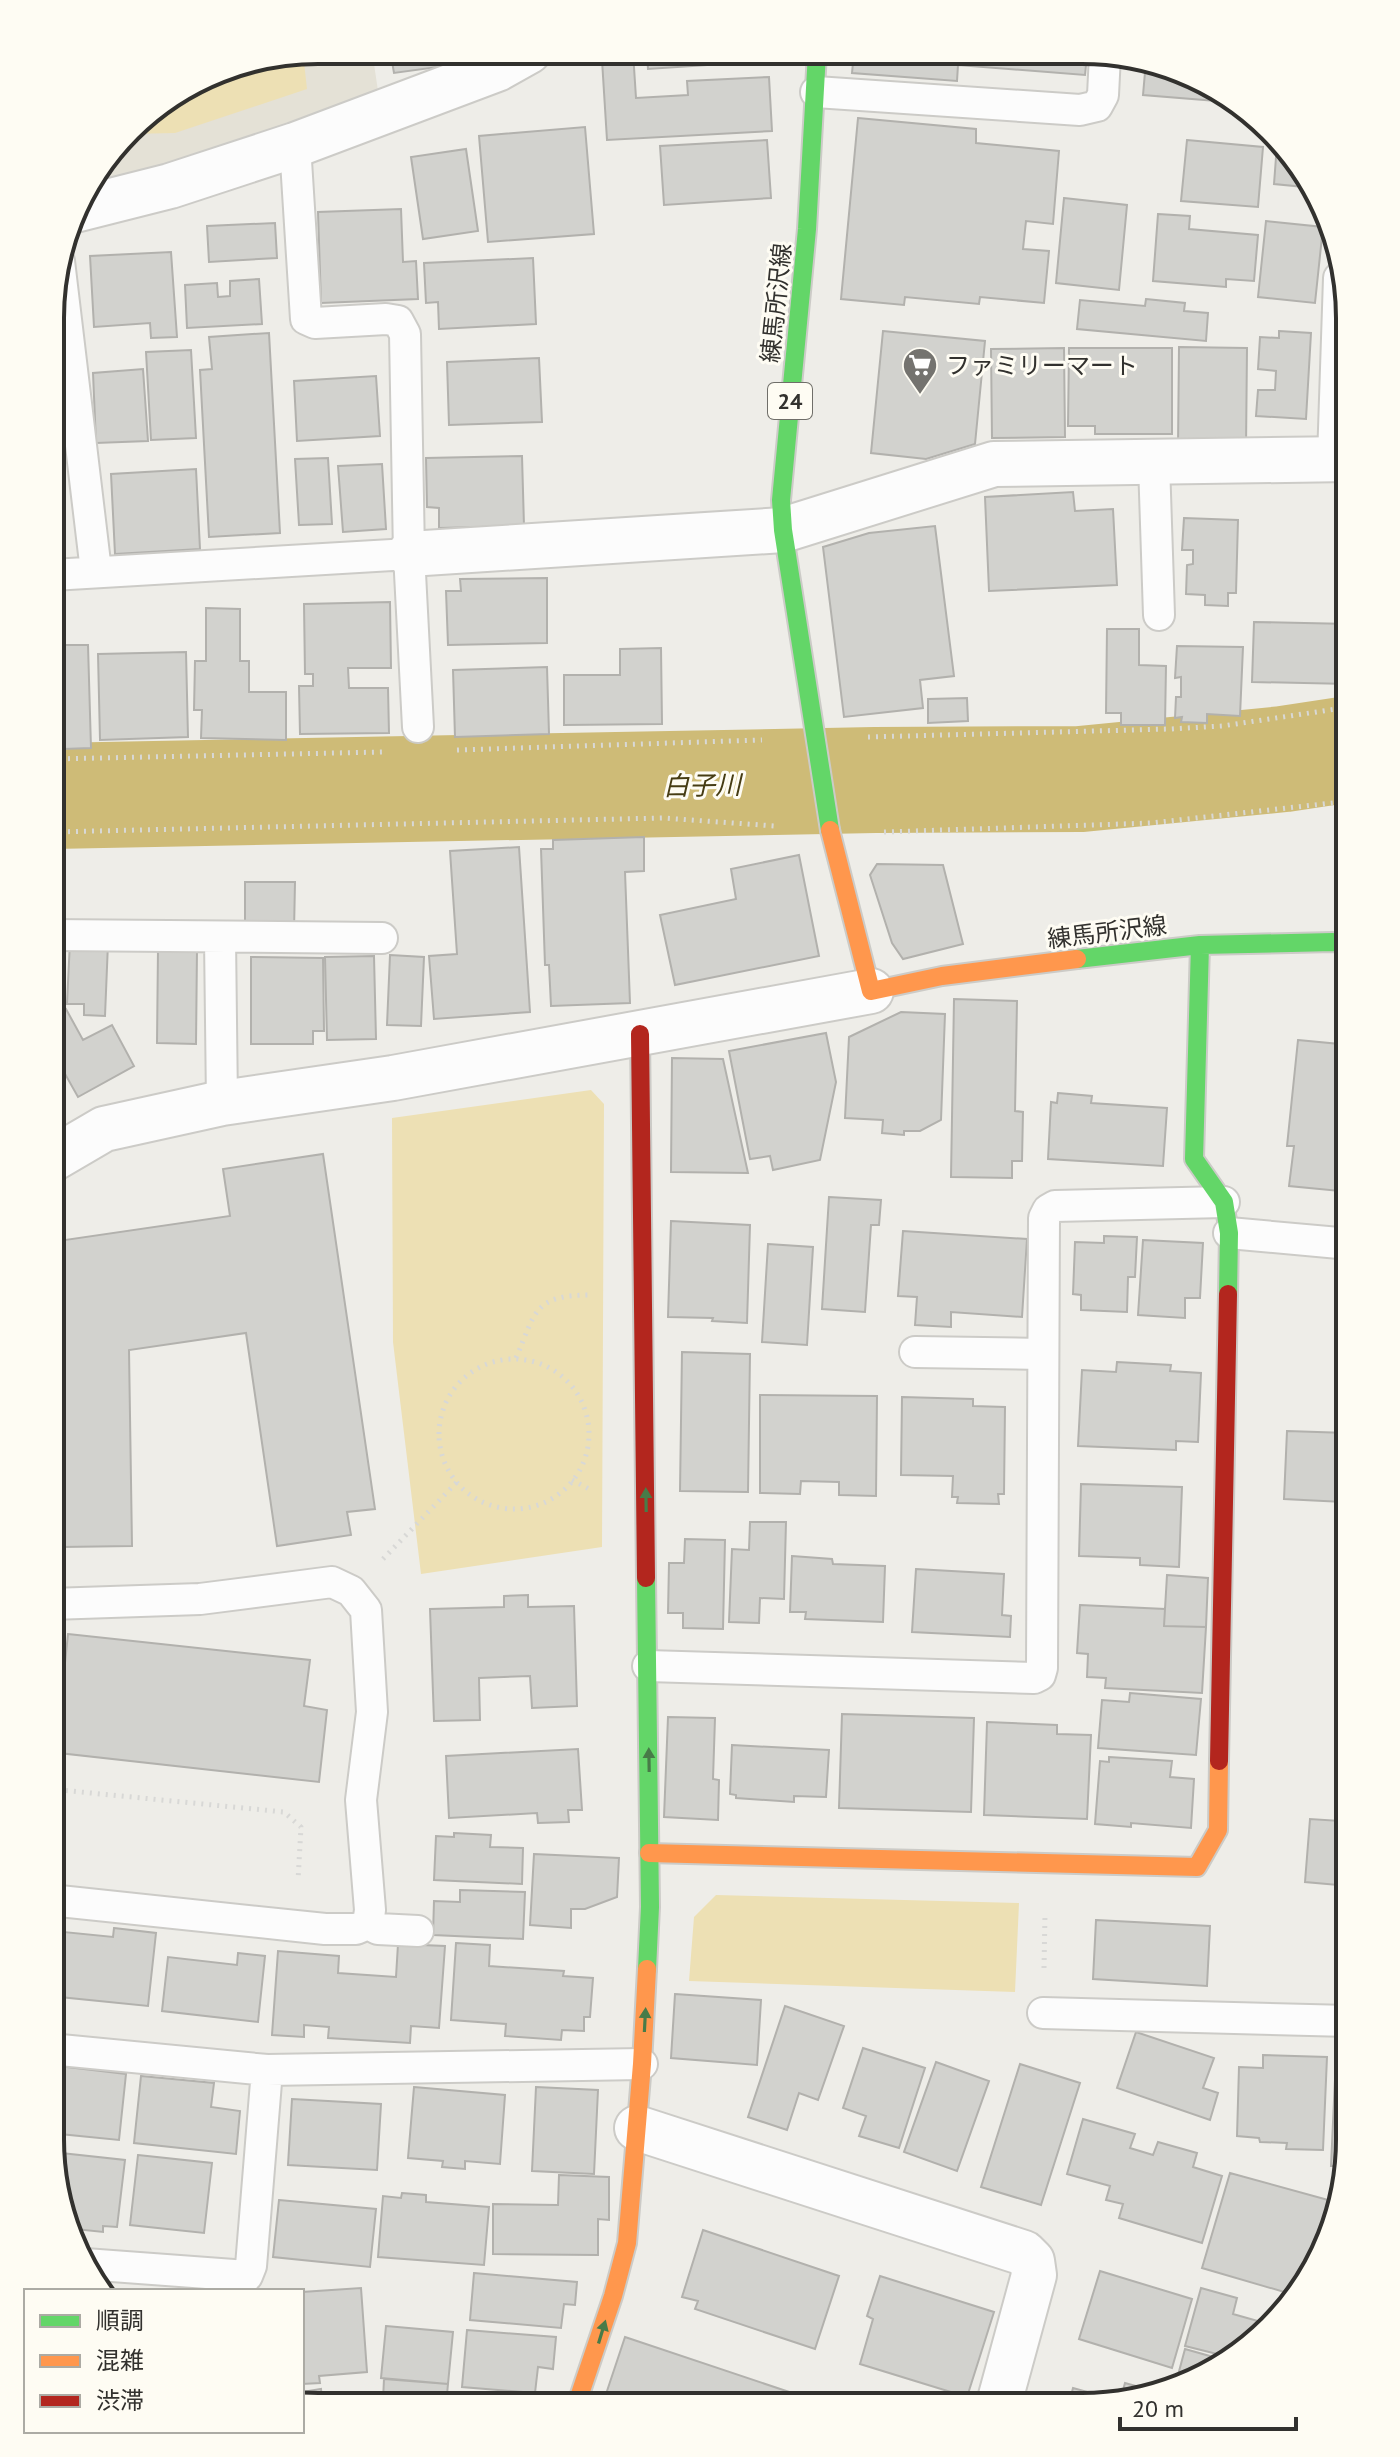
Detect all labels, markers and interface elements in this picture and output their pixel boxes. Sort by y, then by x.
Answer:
street label: 練馬所沢線 [754,242,798,364]
supermarket icon: ファミリーマート [901,346,939,396]
place label: ファミリーマート [946,350,1138,381]
road number: 24 [768,383,812,419]
water label: 白子川 [663,768,744,802]
street label: 練馬所沢線 [1046,909,1168,955]
one-way arrow [639,1487,652,1512]
one-way arrow [642,1747,655,1772]
one-way arrow [638,2007,651,2032]
legend [24,2289,304,2433]
text: 順調 [96,2305,144,2336]
one-way arrow [596,2320,609,2344]
text: 混雑 [96,2345,144,2376]
scale bar [1120,2381,1296,2431]
text: 渋滞 [96,2385,144,2416]
text: 20 m [1132,2393,1184,2424]

